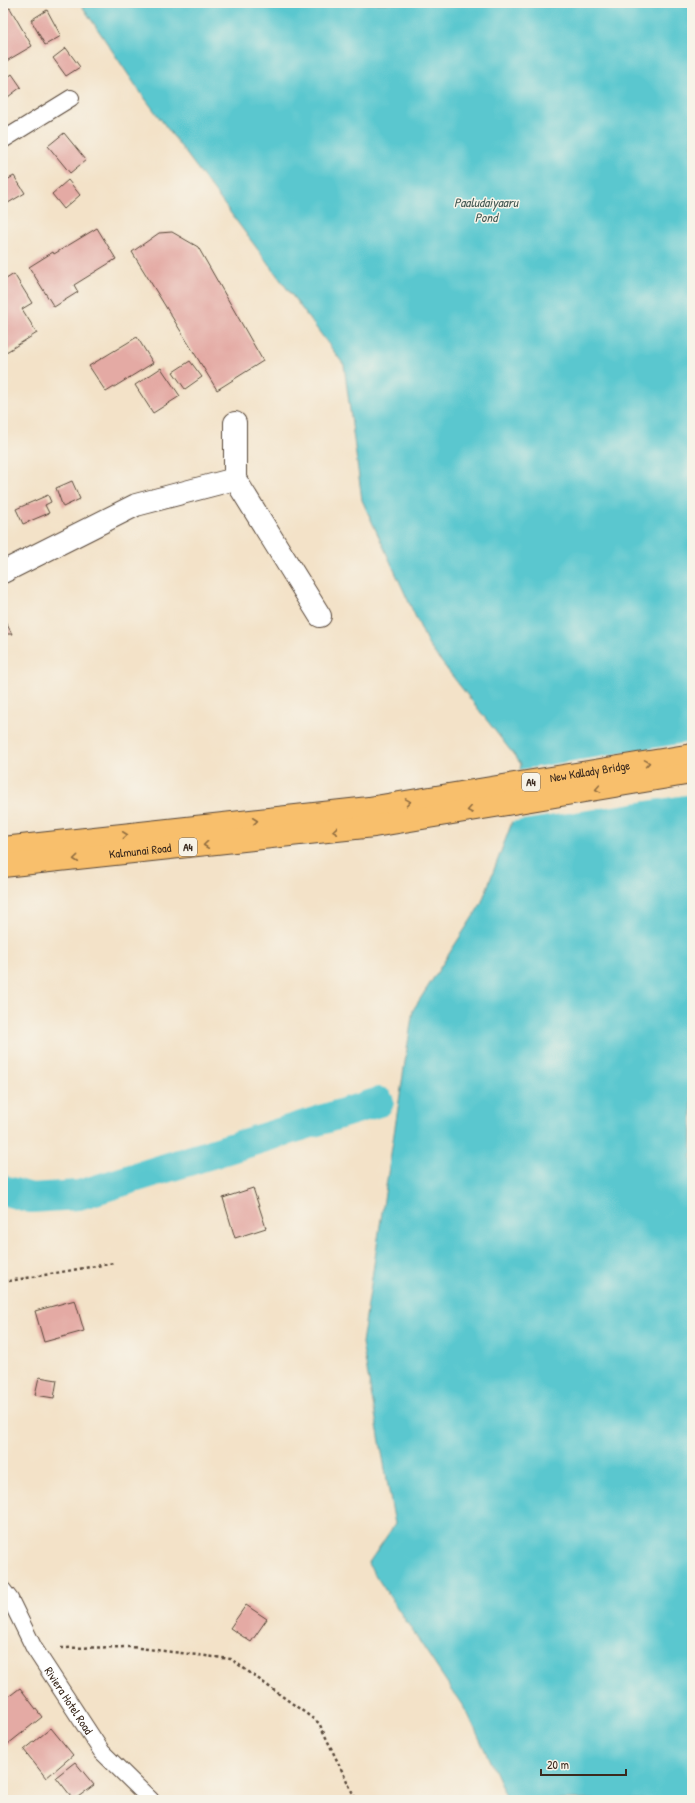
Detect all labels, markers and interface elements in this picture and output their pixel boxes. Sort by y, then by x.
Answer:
water label: Paaludaiyaaru Pond [454,193,520,226]
street label: New Kallady Bridge [548,756,631,786]
one-way arrow [644,759,650,768]
road number: A4 [522,773,540,791]
one-way arrow [595,784,601,792]
one-way arrow [405,798,411,807]
one-way arrow [467,805,473,814]
one-way arrow [251,816,258,825]
one-way arrow [332,826,338,835]
one-way arrow [122,831,128,840]
road number: A4 [179,838,197,856]
street label: Kalmunai Road [108,839,172,863]
one-way arrow [202,840,209,849]
one-way arrow [73,854,79,863]
street label: Riviera Hotel Road [41,1663,97,1738]
scale bar [541,1751,626,1777]
text: 20 m [547,1756,569,1773]

